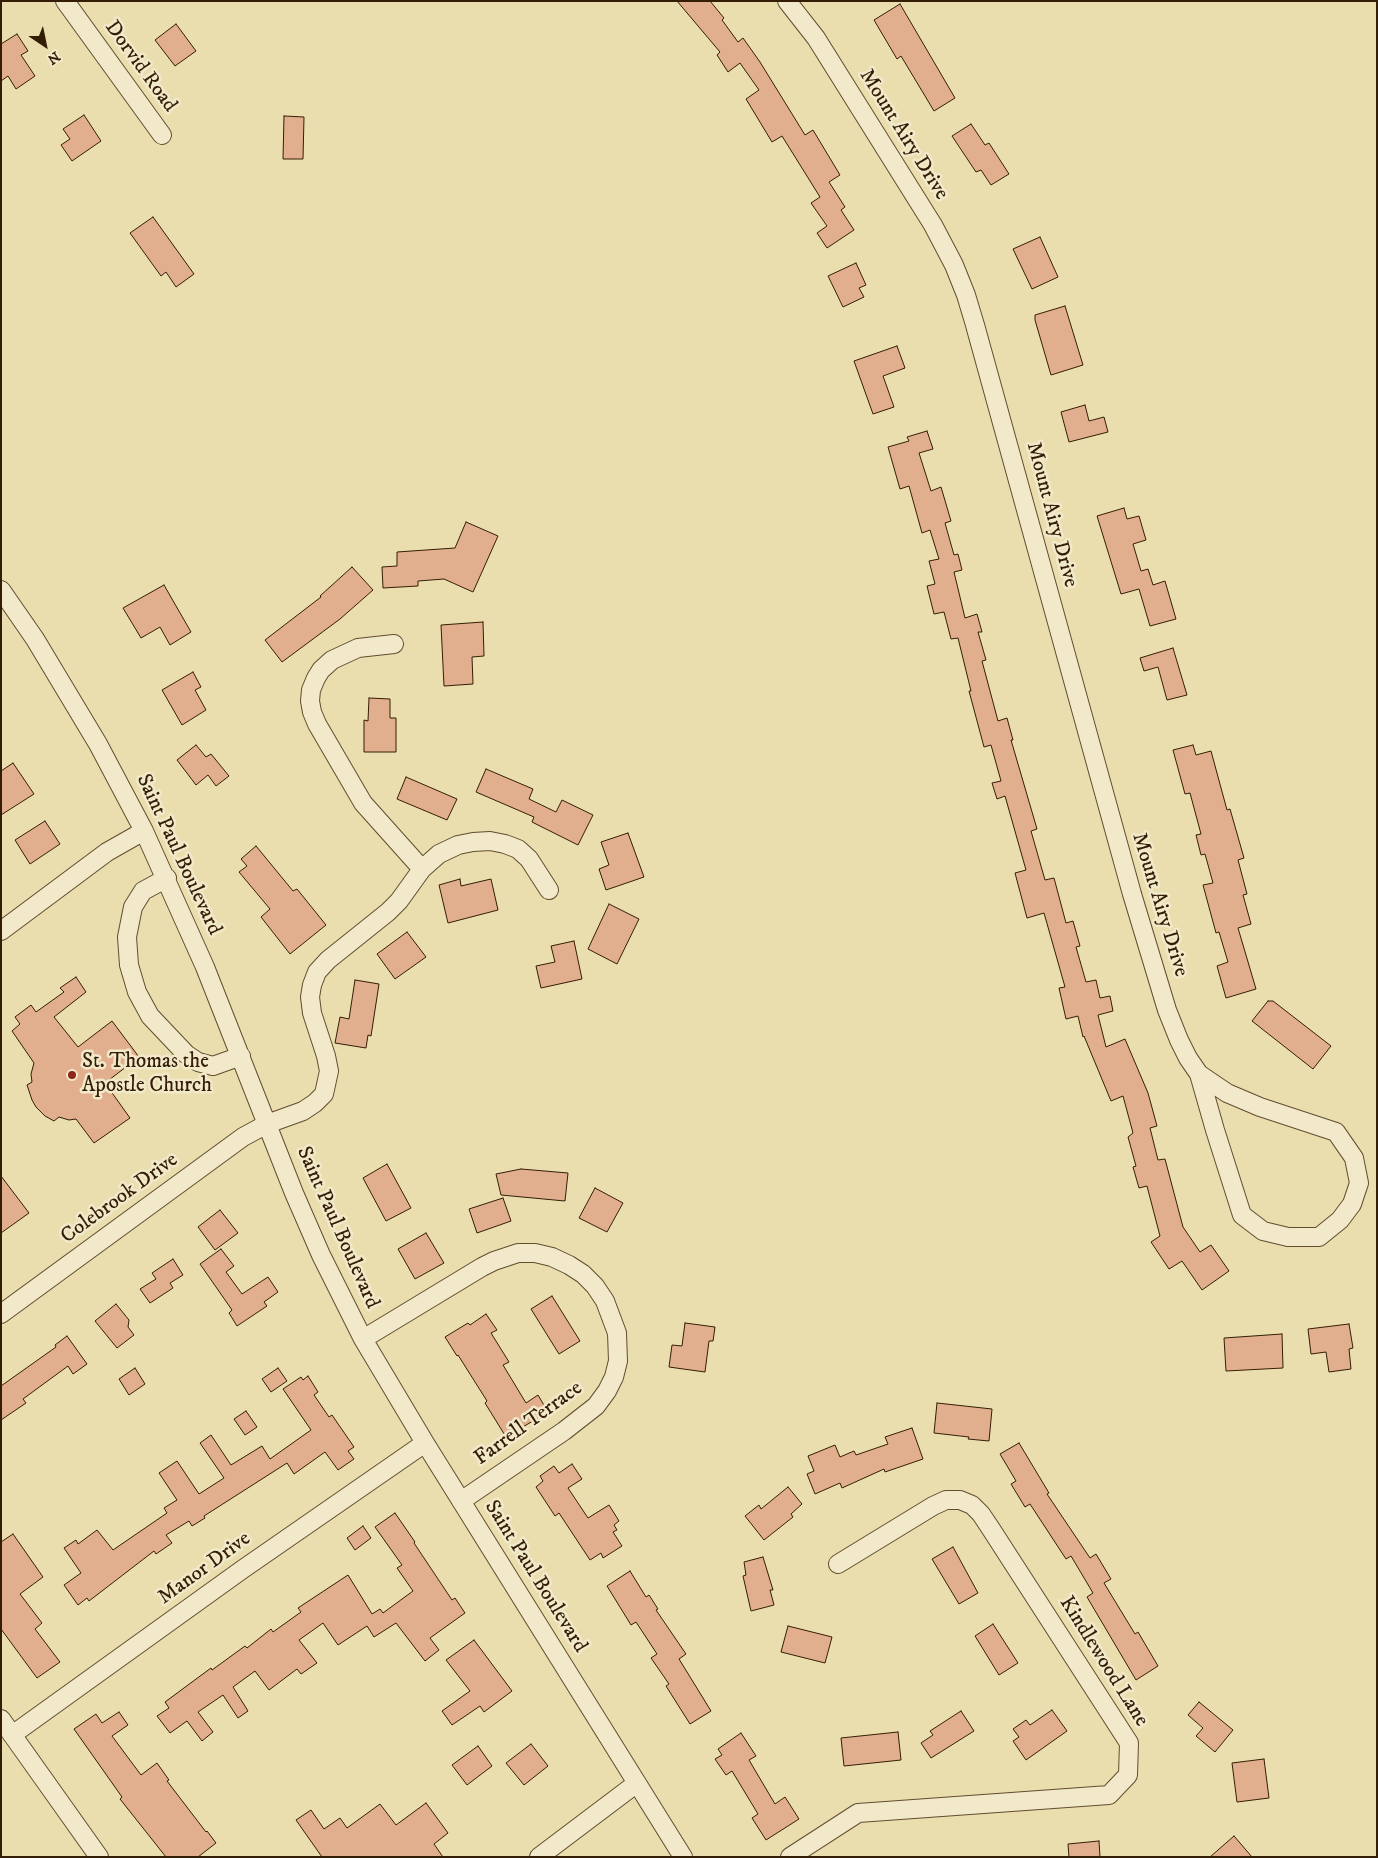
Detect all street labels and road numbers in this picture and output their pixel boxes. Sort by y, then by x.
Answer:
street label: Dorvid Road [98,16,182,118]
street label: Mount Airy Drive [853,65,953,205]
street label: Mount Airy Drive [1020,440,1082,590]
street label: Saint Paul Boulevard [130,771,226,939]
street label: Mount Airy Drive [1125,830,1193,980]
street label: Saint Paul Boulevard [290,1143,384,1313]
street label: Colebrook Drive [57,1148,183,1250]
street label: Farrell Terrace [470,1376,588,1472]
street label: Saint Paul Boulevard [478,1496,592,1658]
street label: Manor Drive [154,1527,256,1611]
street label: Kindlewood Lane [1053,1592,1153,1732]

